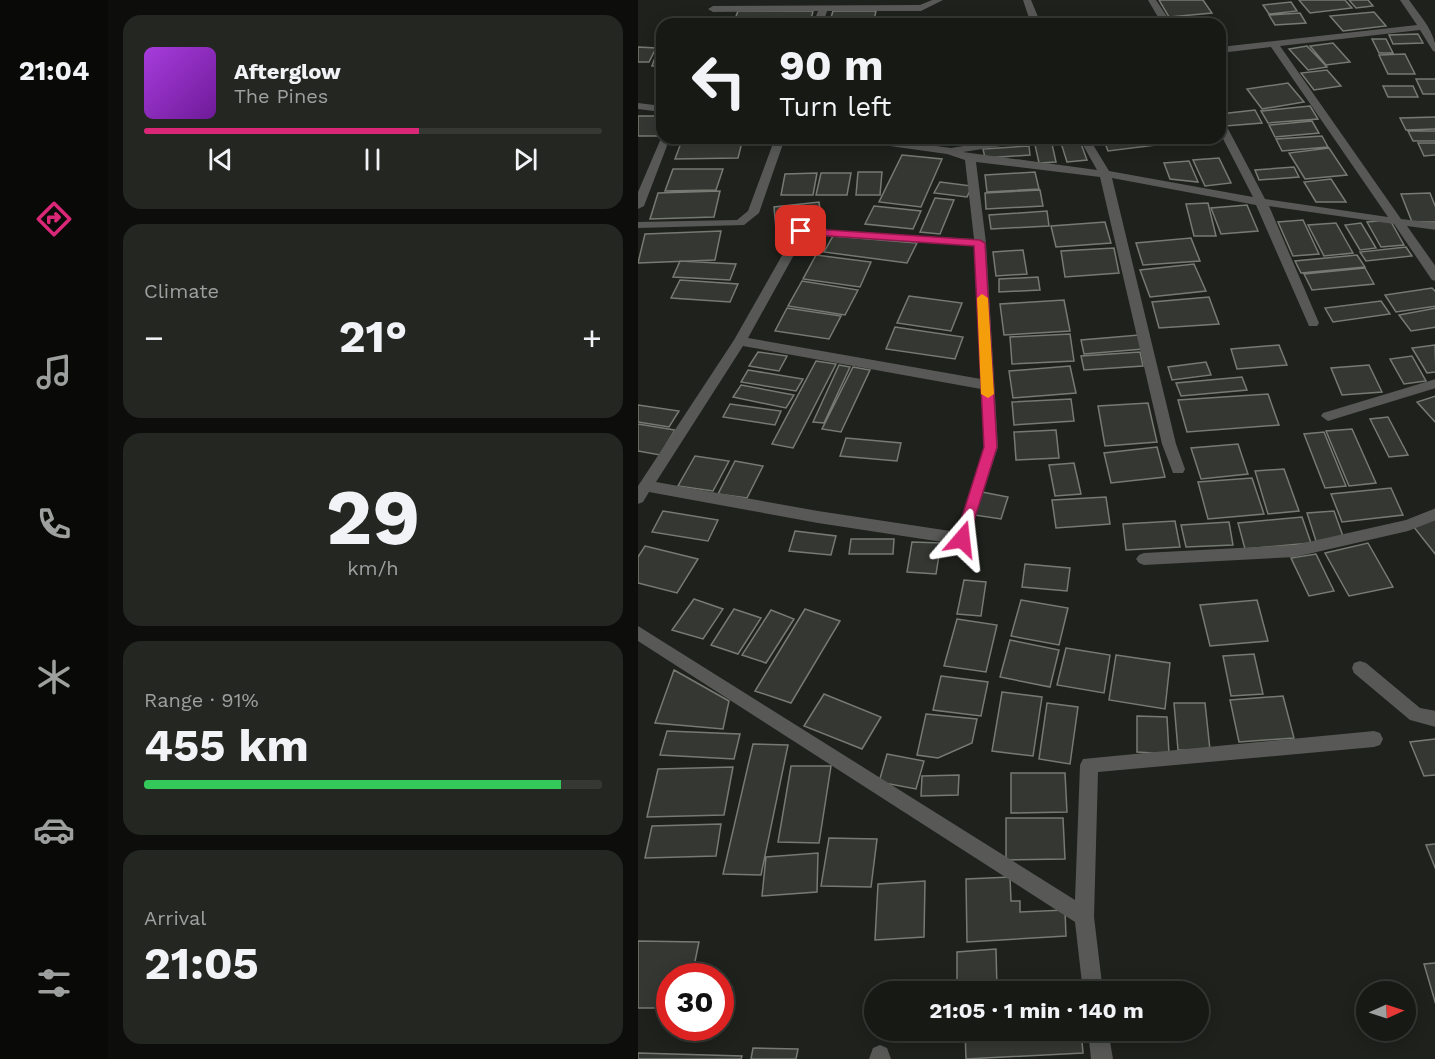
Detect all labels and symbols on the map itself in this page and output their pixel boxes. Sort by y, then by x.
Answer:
pin [775,205,826,256]
position arrow [930,507,994,571]
speed limit sign: 30 [656,963,734,1041]
north arrow [1356,981,1416,1041]

